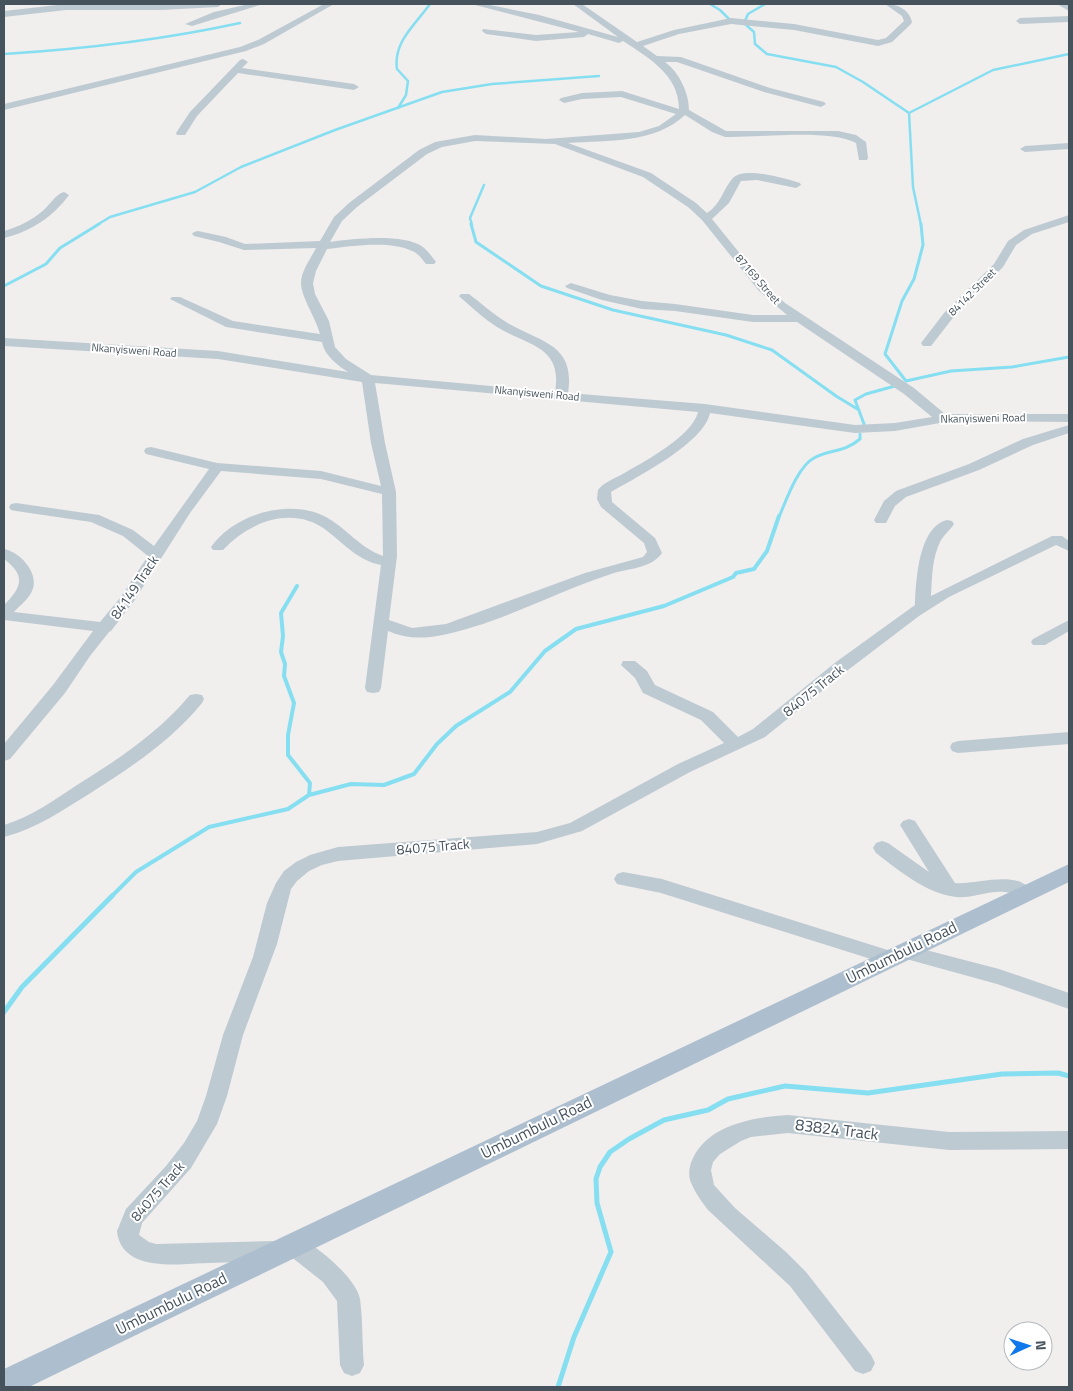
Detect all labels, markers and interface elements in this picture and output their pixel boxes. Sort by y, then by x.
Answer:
street label: 87169 Street [732,251,784,308]
street label: 84142 Street [945,264,1000,319]
street label: Nkanyisweni Road [91,339,177,361]
street label: Nkanyisweni Road [494,381,580,405]
street label: Nkanyisweni Road [940,409,1026,427]
street label: 84149 Track [105,551,163,623]
street label: 84075 Track [778,659,848,721]
street label: 84075 Track [396,832,471,860]
street label: Umbumbulu Road [841,915,961,989]
street label: Umbumbulu Road [476,1090,596,1164]
street label: 83824 Track [794,1112,880,1146]
street label: 84075 Track [125,1156,189,1225]
street label: Umbumbulu Road [111,1266,231,1340]
north arrow [1003,1321,1053,1371]
text: N [1031,1340,1052,1351]

